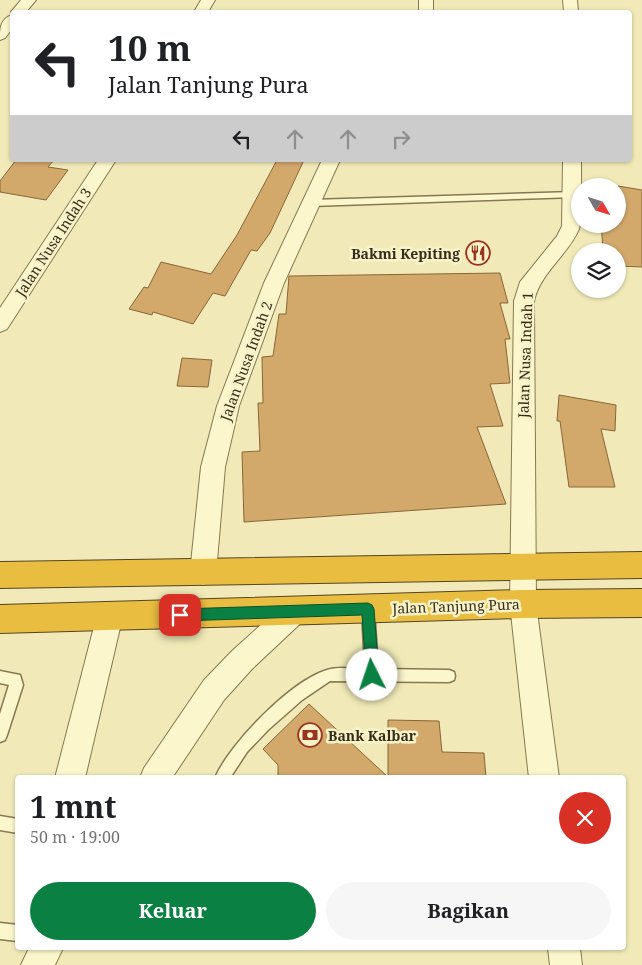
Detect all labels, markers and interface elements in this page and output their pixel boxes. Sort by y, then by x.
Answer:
text: 10 m [108,24,191,71]
icon: left [25,30,90,95]
text: Jalan Tanjung Pura [108,69,309,99]
icon: left [228,125,256,153]
icon: ahead [281,125,309,153]
icon: ahead [334,125,362,153]
icon: right [387,125,415,153]
north arrow [571,178,626,232]
map controls [571,178,626,298]
street label: Jalan Nusa Indah 3 [10,184,95,301]
restaurant icon: Bakmi Kepiting [465,240,491,266]
button: layers [571,243,626,298]
place label: Bakmi Kepiting [351,244,460,263]
street label: Jalan Nusa Indah 1 [513,292,537,419]
street label: Jalan Nusa Indah 2 [215,298,277,424]
pin [159,594,201,636]
street label: Jalan Tanjung Pura [391,594,520,618]
icon: arrive [166,601,194,629]
position arrow [345,648,397,700]
bank icon: Bank Kalbar [297,722,323,748]
place label: Bank Kalbar [328,726,417,745]
text: 1 mnt [30,786,117,827]
button: close [559,792,611,844]
text: 50 m · 19:00 [30,826,120,848]
button: Keluar [30,882,316,940]
button: Bagikan [326,882,611,940]

